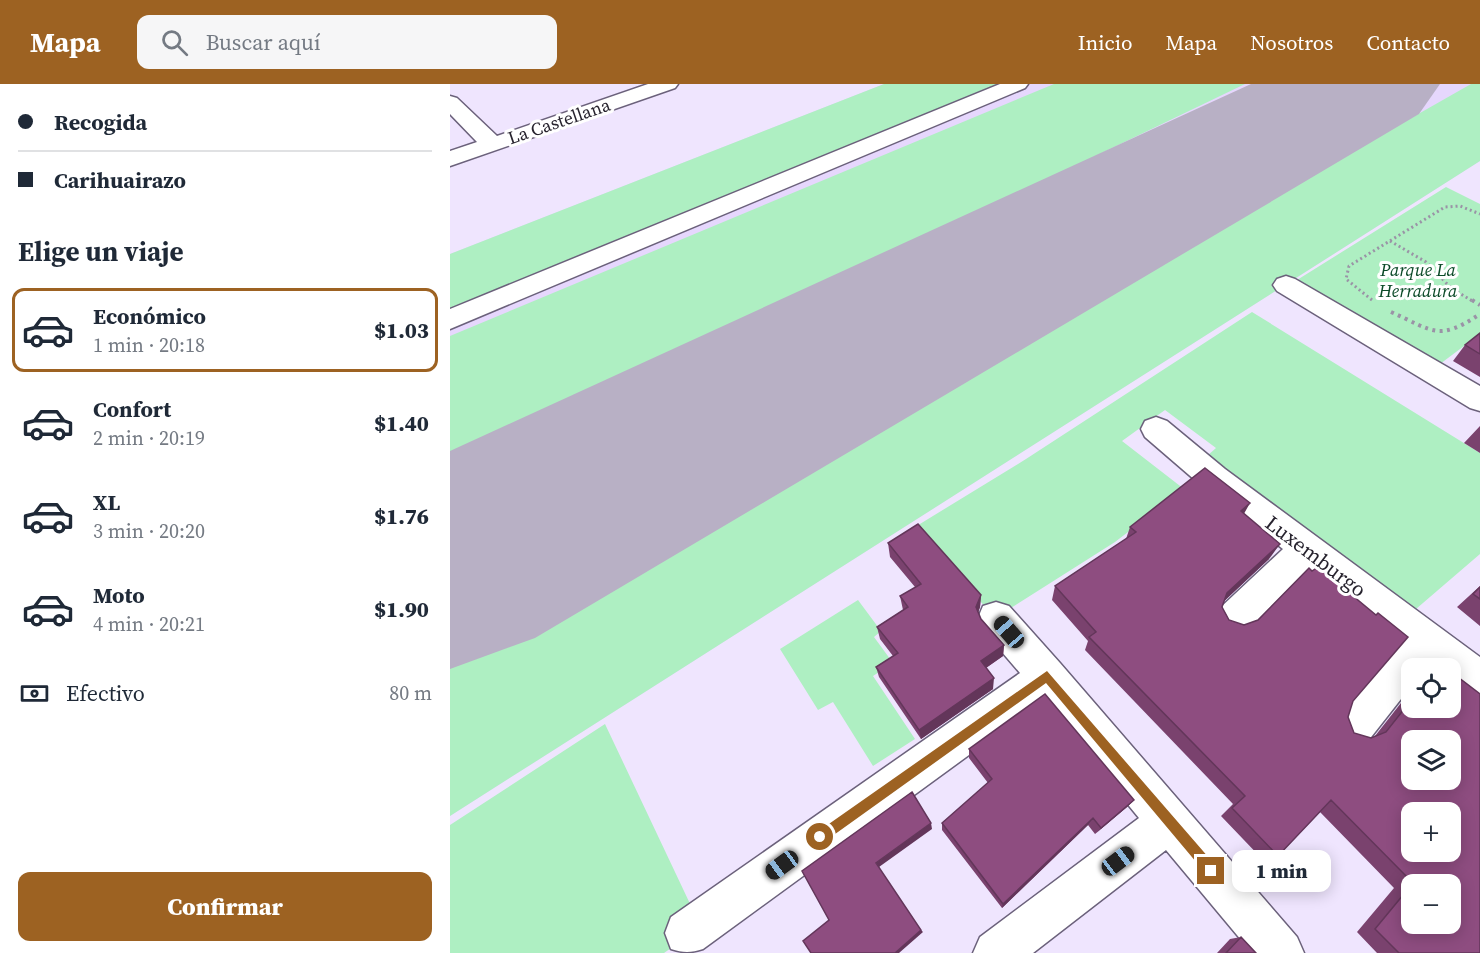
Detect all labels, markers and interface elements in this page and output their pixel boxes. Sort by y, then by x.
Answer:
search box [137,15,557,69]
text: Mapa [30,23,101,61]
icon: search [158,26,191,59]
text: Buscar aquí [206,27,321,57]
text: Inicio [1078,28,1132,57]
text: Mapa [1165,28,1217,57]
text: Nosotros [1250,28,1333,57]
text: Contacto [1366,28,1450,57]
street label: La Castellana [504,91,614,150]
text: Recogida [54,107,147,137]
text: Carihuairazo [54,165,186,195]
text: Elige un viaje [18,233,184,270]
park label: Parque La Herradura [1378,257,1458,303]
text: Económico [93,301,206,331]
icon: car [21,303,75,357]
text: $1.03 [374,315,429,345]
text: 1 min · 20:18 [93,331,205,359]
text: Confort [93,394,171,424]
icon: car [21,396,75,450]
text: $1.40 [374,408,429,438]
text: 2 min · 20:19 [93,424,205,452]
text: XL [93,487,120,517]
icon: car [21,489,75,543]
text: $1.76 [374,501,429,531]
street label: Luxemburgo [1260,508,1372,604]
text: 3 min · 20:20 [93,517,205,545]
text: Moto [93,580,145,610]
icon: car [21,582,75,636]
text: $1.90 [374,594,429,624]
text: 4 min · 20:21 [93,610,205,638]
car [990,613,1028,651]
map controls [1401,658,1461,934]
button: locate [1401,658,1461,718]
icon: cash [18,677,51,710]
text: Efectivo [66,678,145,708]
text: 80 m [389,679,432,707]
button: layers [1401,730,1461,790]
button: + [1401,802,1461,862]
route start [806,823,833,850]
car [1098,843,1138,879]
car [762,847,802,883]
callout: 1 min [1232,850,1331,892]
route end [1197,857,1224,884]
text: 1 min [1255,857,1308,885]
button: Confirmar [18,872,432,941]
button: − [1401,874,1461,934]

